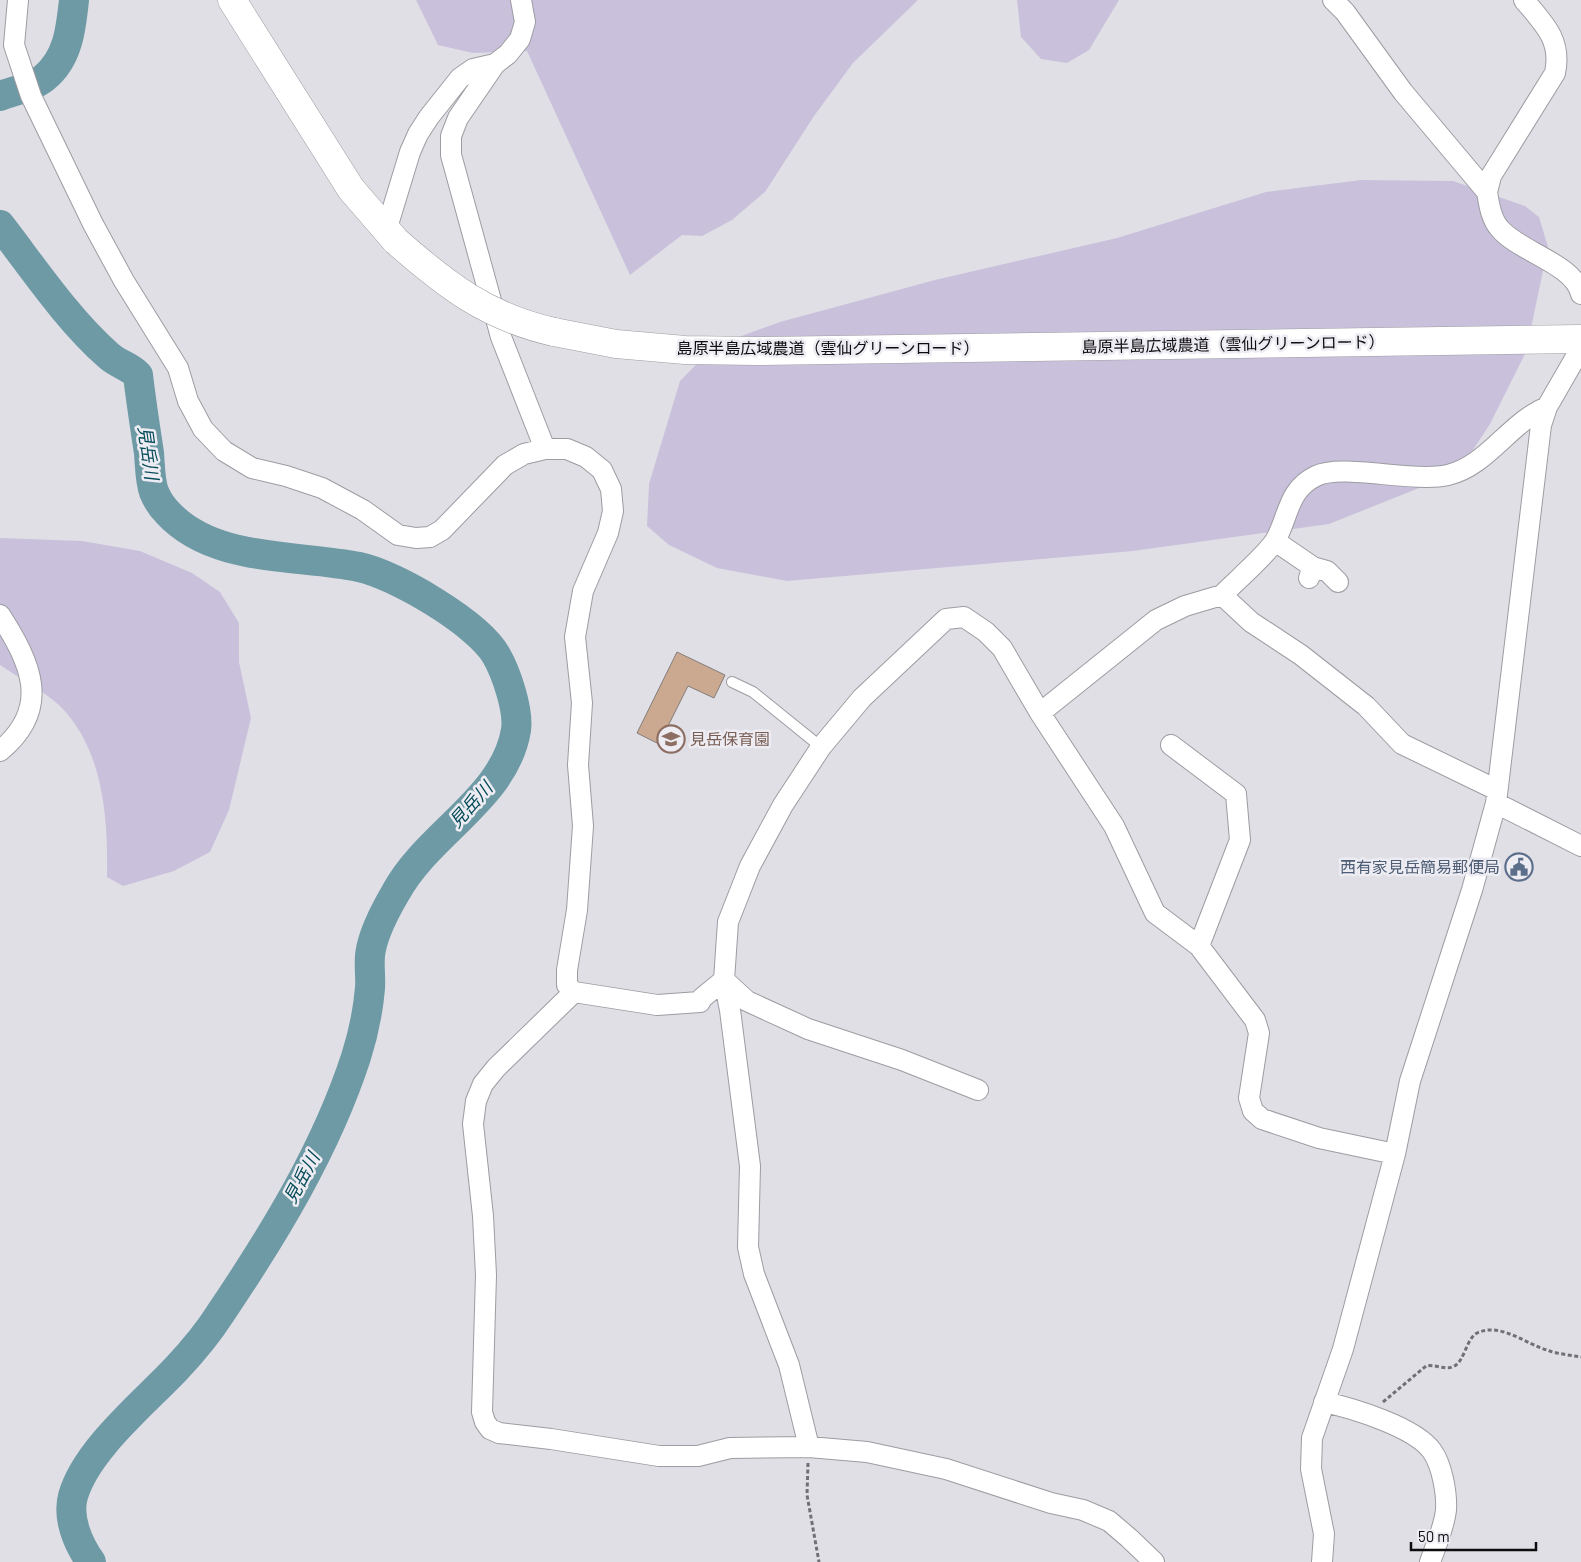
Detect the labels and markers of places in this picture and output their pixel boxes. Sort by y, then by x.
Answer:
school or university icon: 見岳保育園 [656,724,686,754]
place label: 見岳保育園 [690,729,770,748]
public building icon: 西有家見岳簡易郵便局 [1504,852,1534,882]
place label: 西有家見岳簡易郵便局 [1340,857,1500,876]

